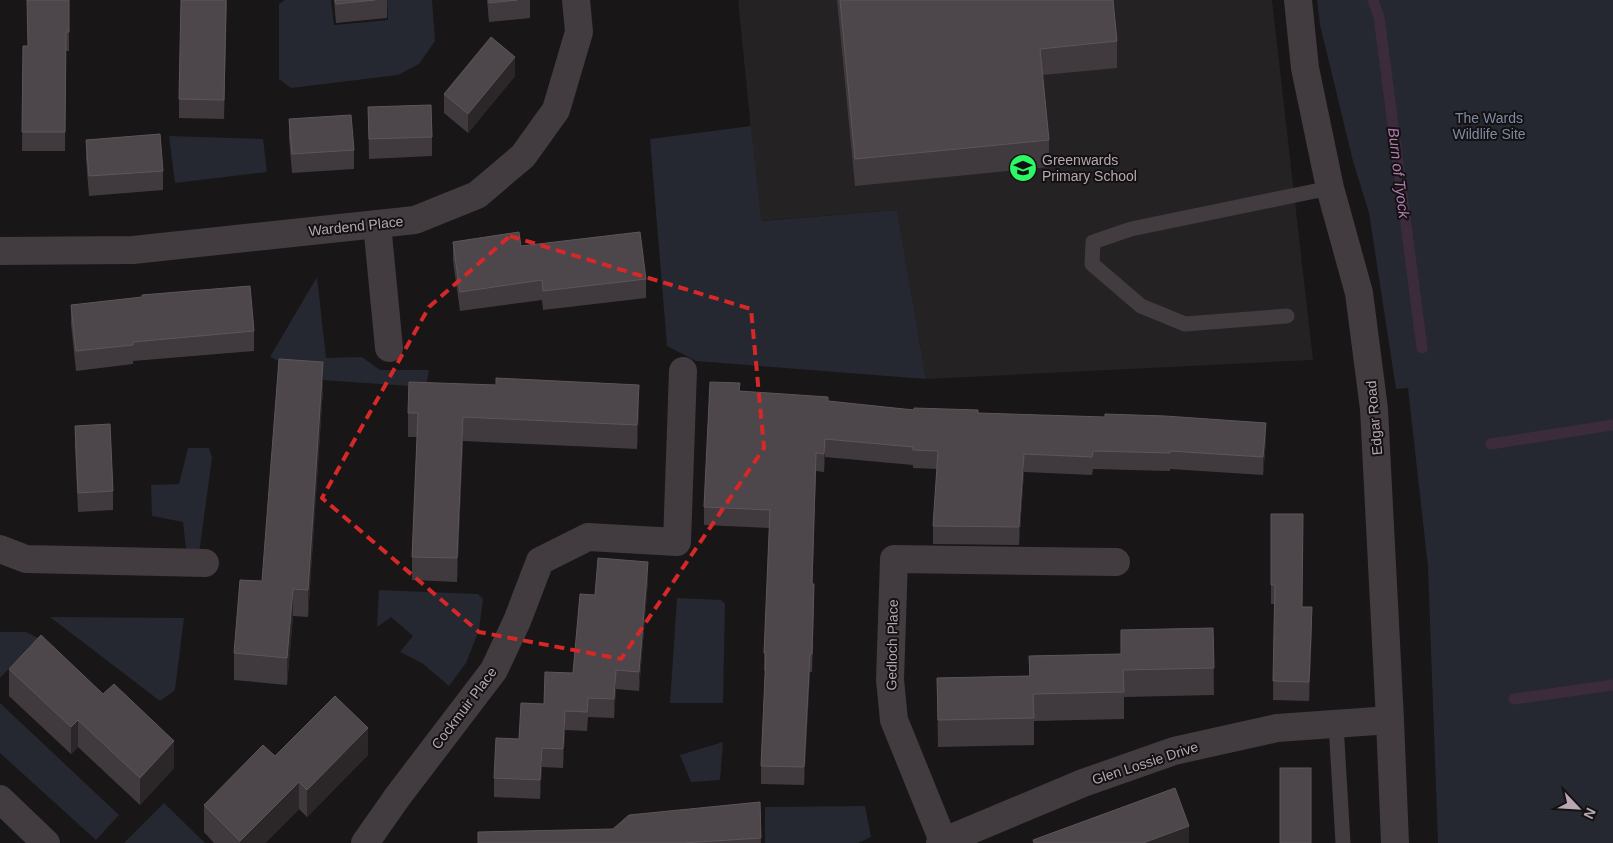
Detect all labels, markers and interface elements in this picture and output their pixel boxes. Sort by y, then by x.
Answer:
park label: The Wards Wildlife Site [1452,110,1526,142]
water label: Burn of Tyock [1385,127,1413,221]
place label: Greenwards Primary School [1042,152,1137,184]
school or university icon: Greenwards Primary School [1008,153,1038,183]
street label: Wardend Place [308,213,404,239]
street label: Edgar Road [1363,380,1385,456]
street label: Gedloch Place [883,599,901,691]
street label: Cockmuir Place [428,664,500,752]
street label: Glen Lossie Drive [1090,738,1200,788]
north arrow [1553,783,1603,833]
text: N [1580,806,1599,821]

